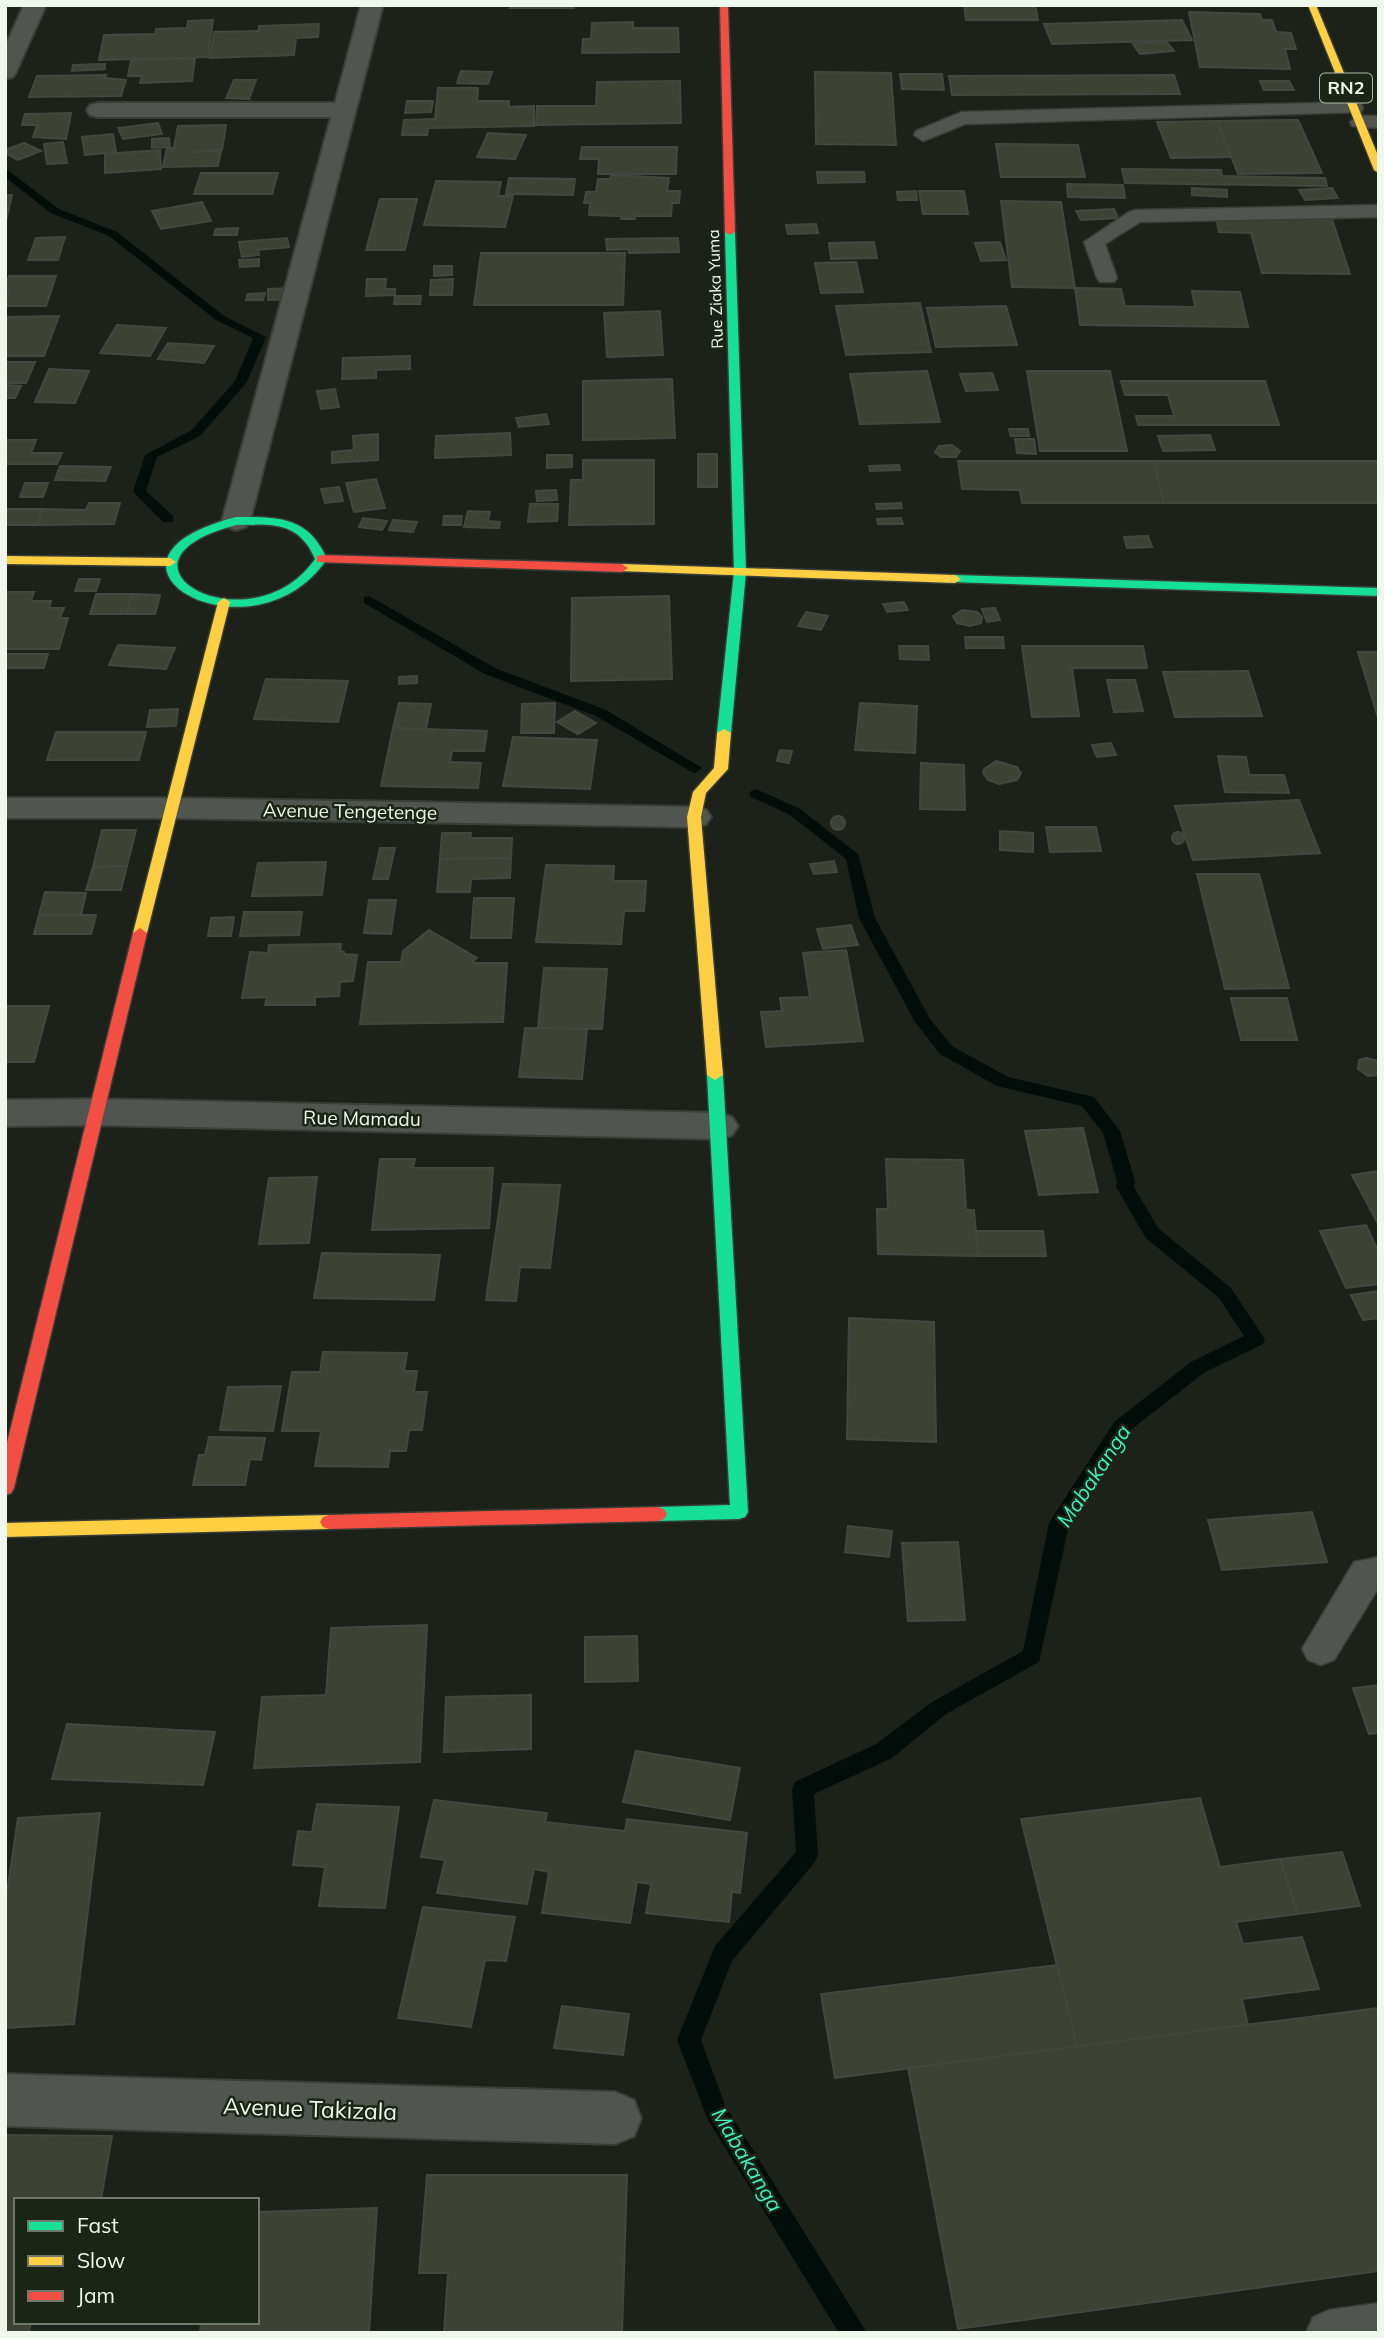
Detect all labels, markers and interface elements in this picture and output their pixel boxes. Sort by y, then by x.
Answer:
road number: RN2 [1320,74,1372,102]
street label: Rue Ziaka Yuma [703,229,727,349]
street label: Avenue Tengetenge [263,797,437,825]
street label: Rue Mamadu [303,1105,421,1131]
water label: Mabakanga [1050,1419,1136,1531]
street label: Avenue Takizala [222,2091,398,2126]
water label: Mabakanga [707,2103,789,2216]
legend [14,2198,259,2324]
text: Fast [77,2212,119,2238]
text: Slow [77,2247,125,2273]
text: Jam [77,2282,115,2308]

